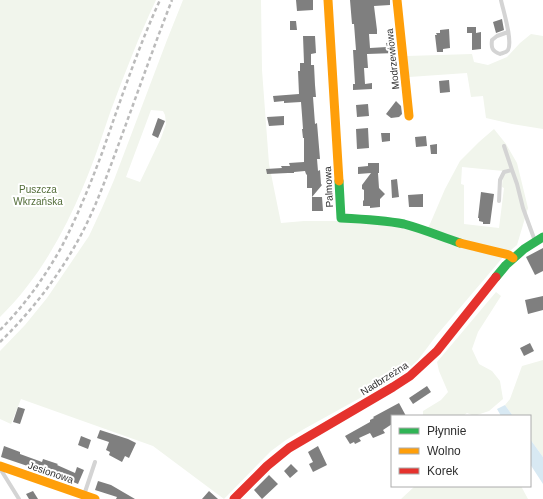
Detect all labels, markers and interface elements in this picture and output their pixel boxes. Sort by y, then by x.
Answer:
street label: Modrzewiowa [384,28,401,90]
street label: Palmowa [322,166,335,208]
park label: Puszcza Wkrzańska [13,184,63,207]
street label: Nadbrzeżna [358,359,410,397]
legend [391,415,531,487]
text: Płynnie [427,424,467,438]
text: Wolno [427,444,461,458]
street label: Jesionowa [27,460,75,486]
text: Korek [427,464,459,478]

